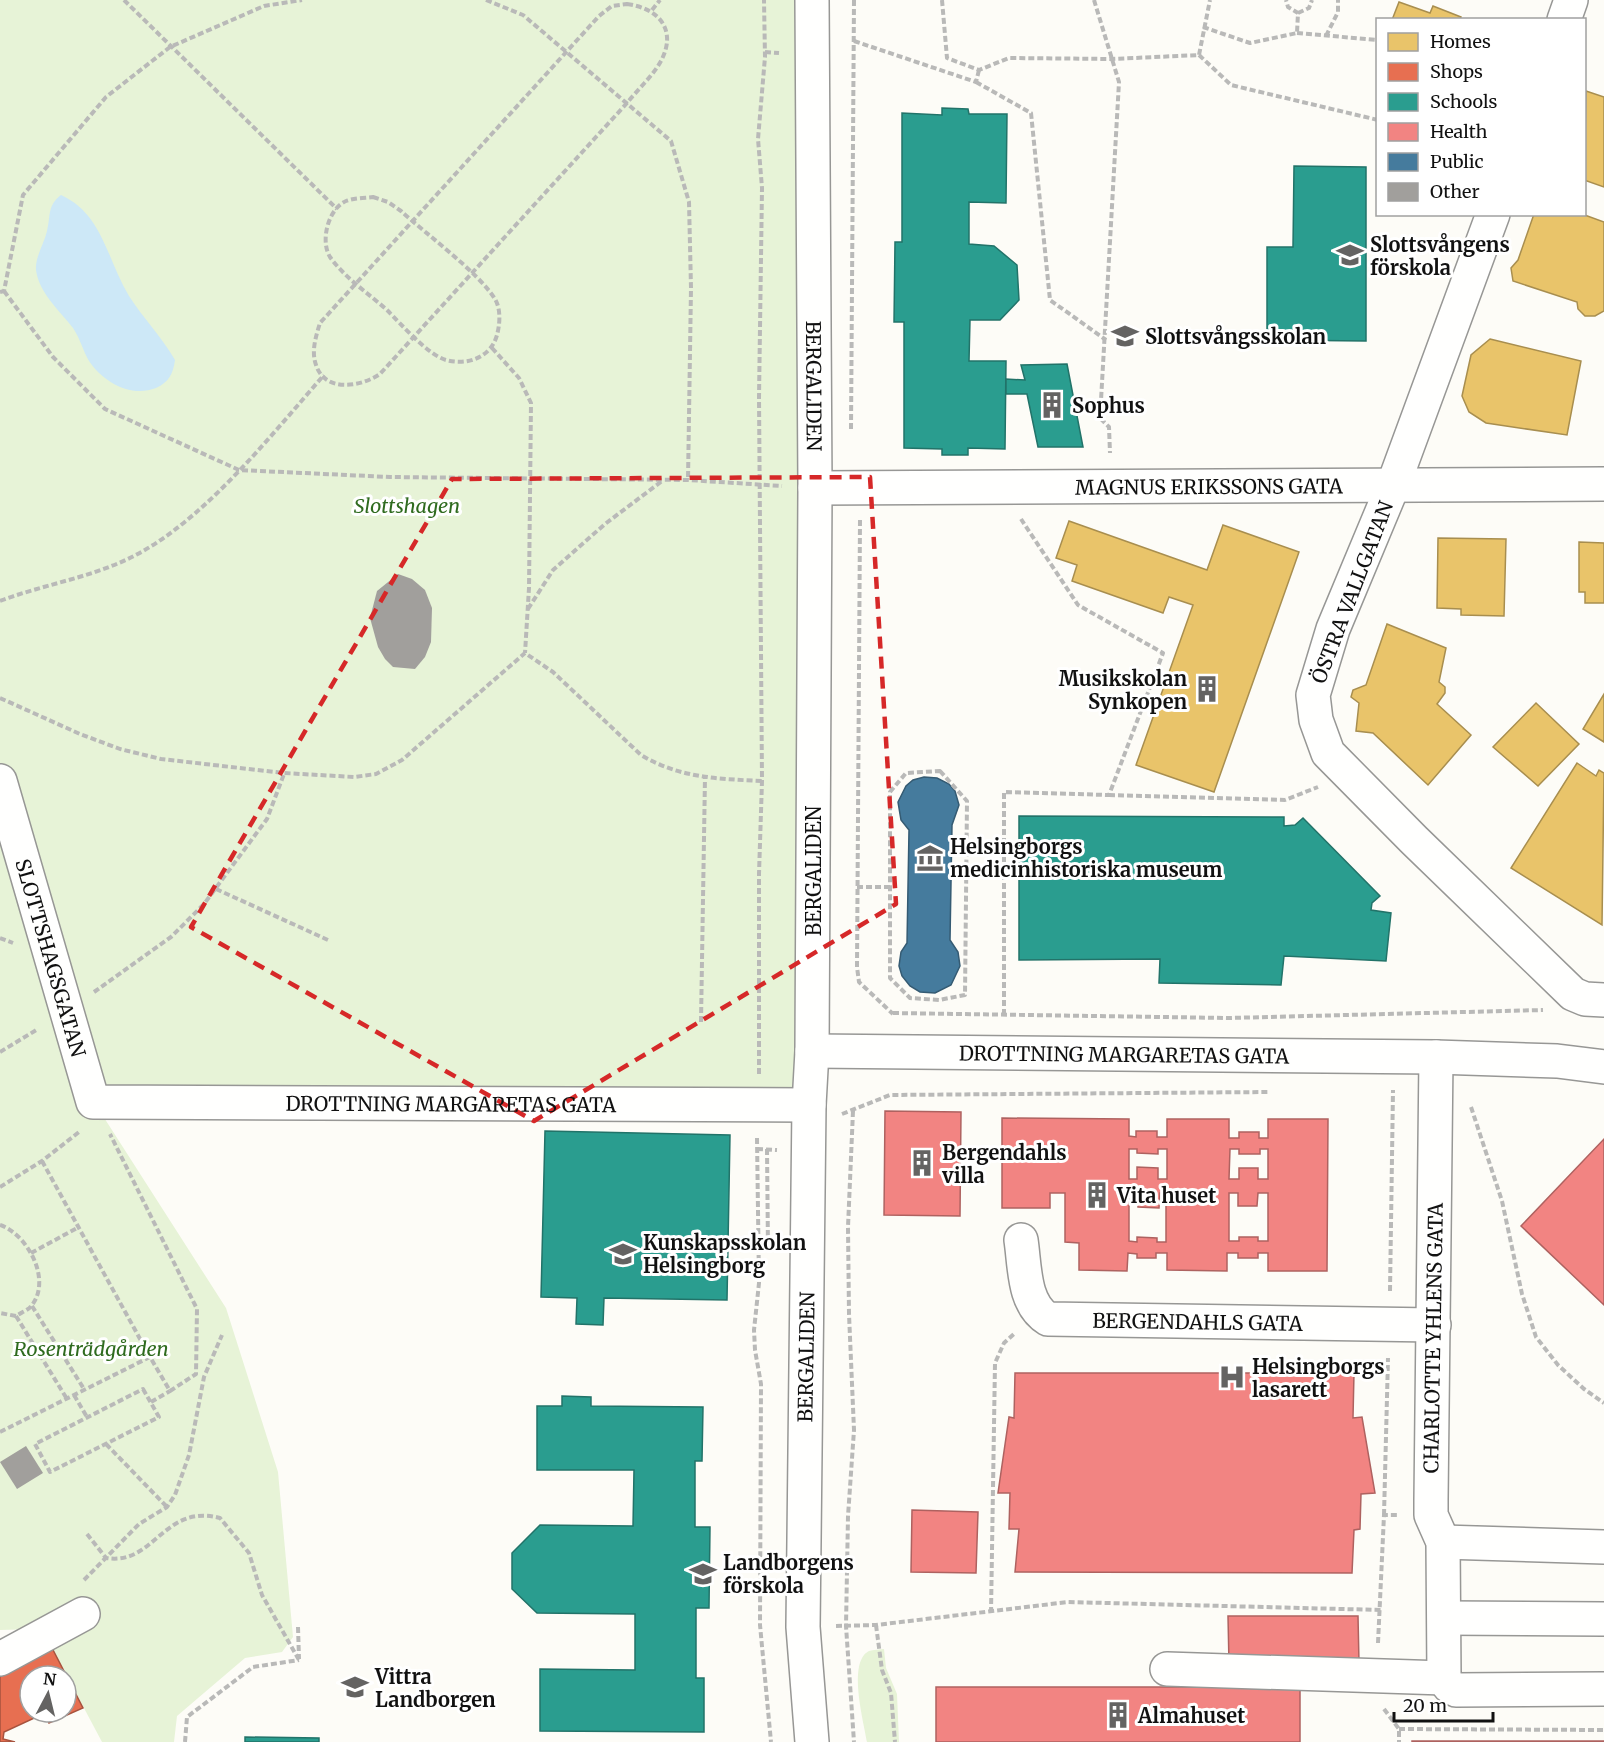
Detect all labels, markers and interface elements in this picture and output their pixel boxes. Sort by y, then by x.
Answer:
legend [1376,18,1586,216]
text: Homes [1430,30,1491,53]
text: Shops [1430,60,1483,83]
text: Schools [1430,90,1498,113]
text: Health [1430,120,1488,143]
text: Public [1430,150,1484,173]
text: Other [1430,180,1480,203]
place label: Slottsvångens förskola [1370,232,1510,280]
school or university icon: Slottsvångens förskola [1335,240,1365,270]
street label: BERGALIDEN [801,321,827,452]
school or university icon: Slottsvångsskolan [1110,321,1140,351]
place label: Slottsvångsskolan [1145,324,1327,349]
building icon: Sophus [1037,390,1067,420]
place label: Sophus [1072,393,1145,418]
street label: MAGNUS ERIKSSONS GATA [1075,473,1344,499]
park label: Slottshagen [354,493,460,518]
street label: ÖSTRA VALLGATAN [1306,497,1398,687]
place label: Musikskolan Synkopen [1059,666,1187,714]
building icon: Musikskolan Synkopen [1192,674,1222,704]
street label: BERGALIDEN [801,805,826,936]
place label: Helsingborgs medicinhistoriska museum [950,834,1222,882]
museum icon: Helsingborgs medicinhistoriska museum [915,843,945,873]
street label: SLOTTSHAGSGATAN [11,856,92,1060]
street label: DROTTNING MARGARETAS GATA [959,1040,1290,1068]
street label: DROTTNING MARGARETAS GATA [285,1090,617,1117]
place label: Bergendahls villa [941,1140,1067,1188]
building icon: Bergendahls villa [907,1148,937,1178]
building icon: Vita huset [1082,1180,1112,1210]
place label: Vita huset [1116,1183,1216,1208]
street label: CHARLOTTE YHLENS GATA [1418,1202,1448,1474]
place label: Kunskapsskolan Helsingborg [643,1230,807,1278]
school or university icon: Kunskapsskolan Helsingborg [608,1239,638,1269]
street label: BERGALIDEN [792,1291,820,1422]
street label: BERGENDAHLS GATA [1092,1307,1304,1335]
park label: Rosenträdgården [13,1336,169,1361]
place label: Helsingborgs lasarett [1252,1354,1384,1402]
hospital icon: Helsingborgs lasarett [1217,1362,1247,1392]
place label: Landborgens förskola [723,1550,854,1598]
school or university icon: Landborgens förskola [688,1559,718,1589]
north arrow [18,1664,78,1724]
place label: Vittra Landborgen [374,1664,496,1712]
text: N [42,1668,58,1690]
school or university icon: Vittra Landborgen [340,1672,370,1702]
scale bar [1394,1685,1493,1723]
text: 20 m [1403,1694,1447,1717]
building icon: Almahuset [1103,1700,1133,1730]
place label: Almahuset [1137,1703,1245,1728]

